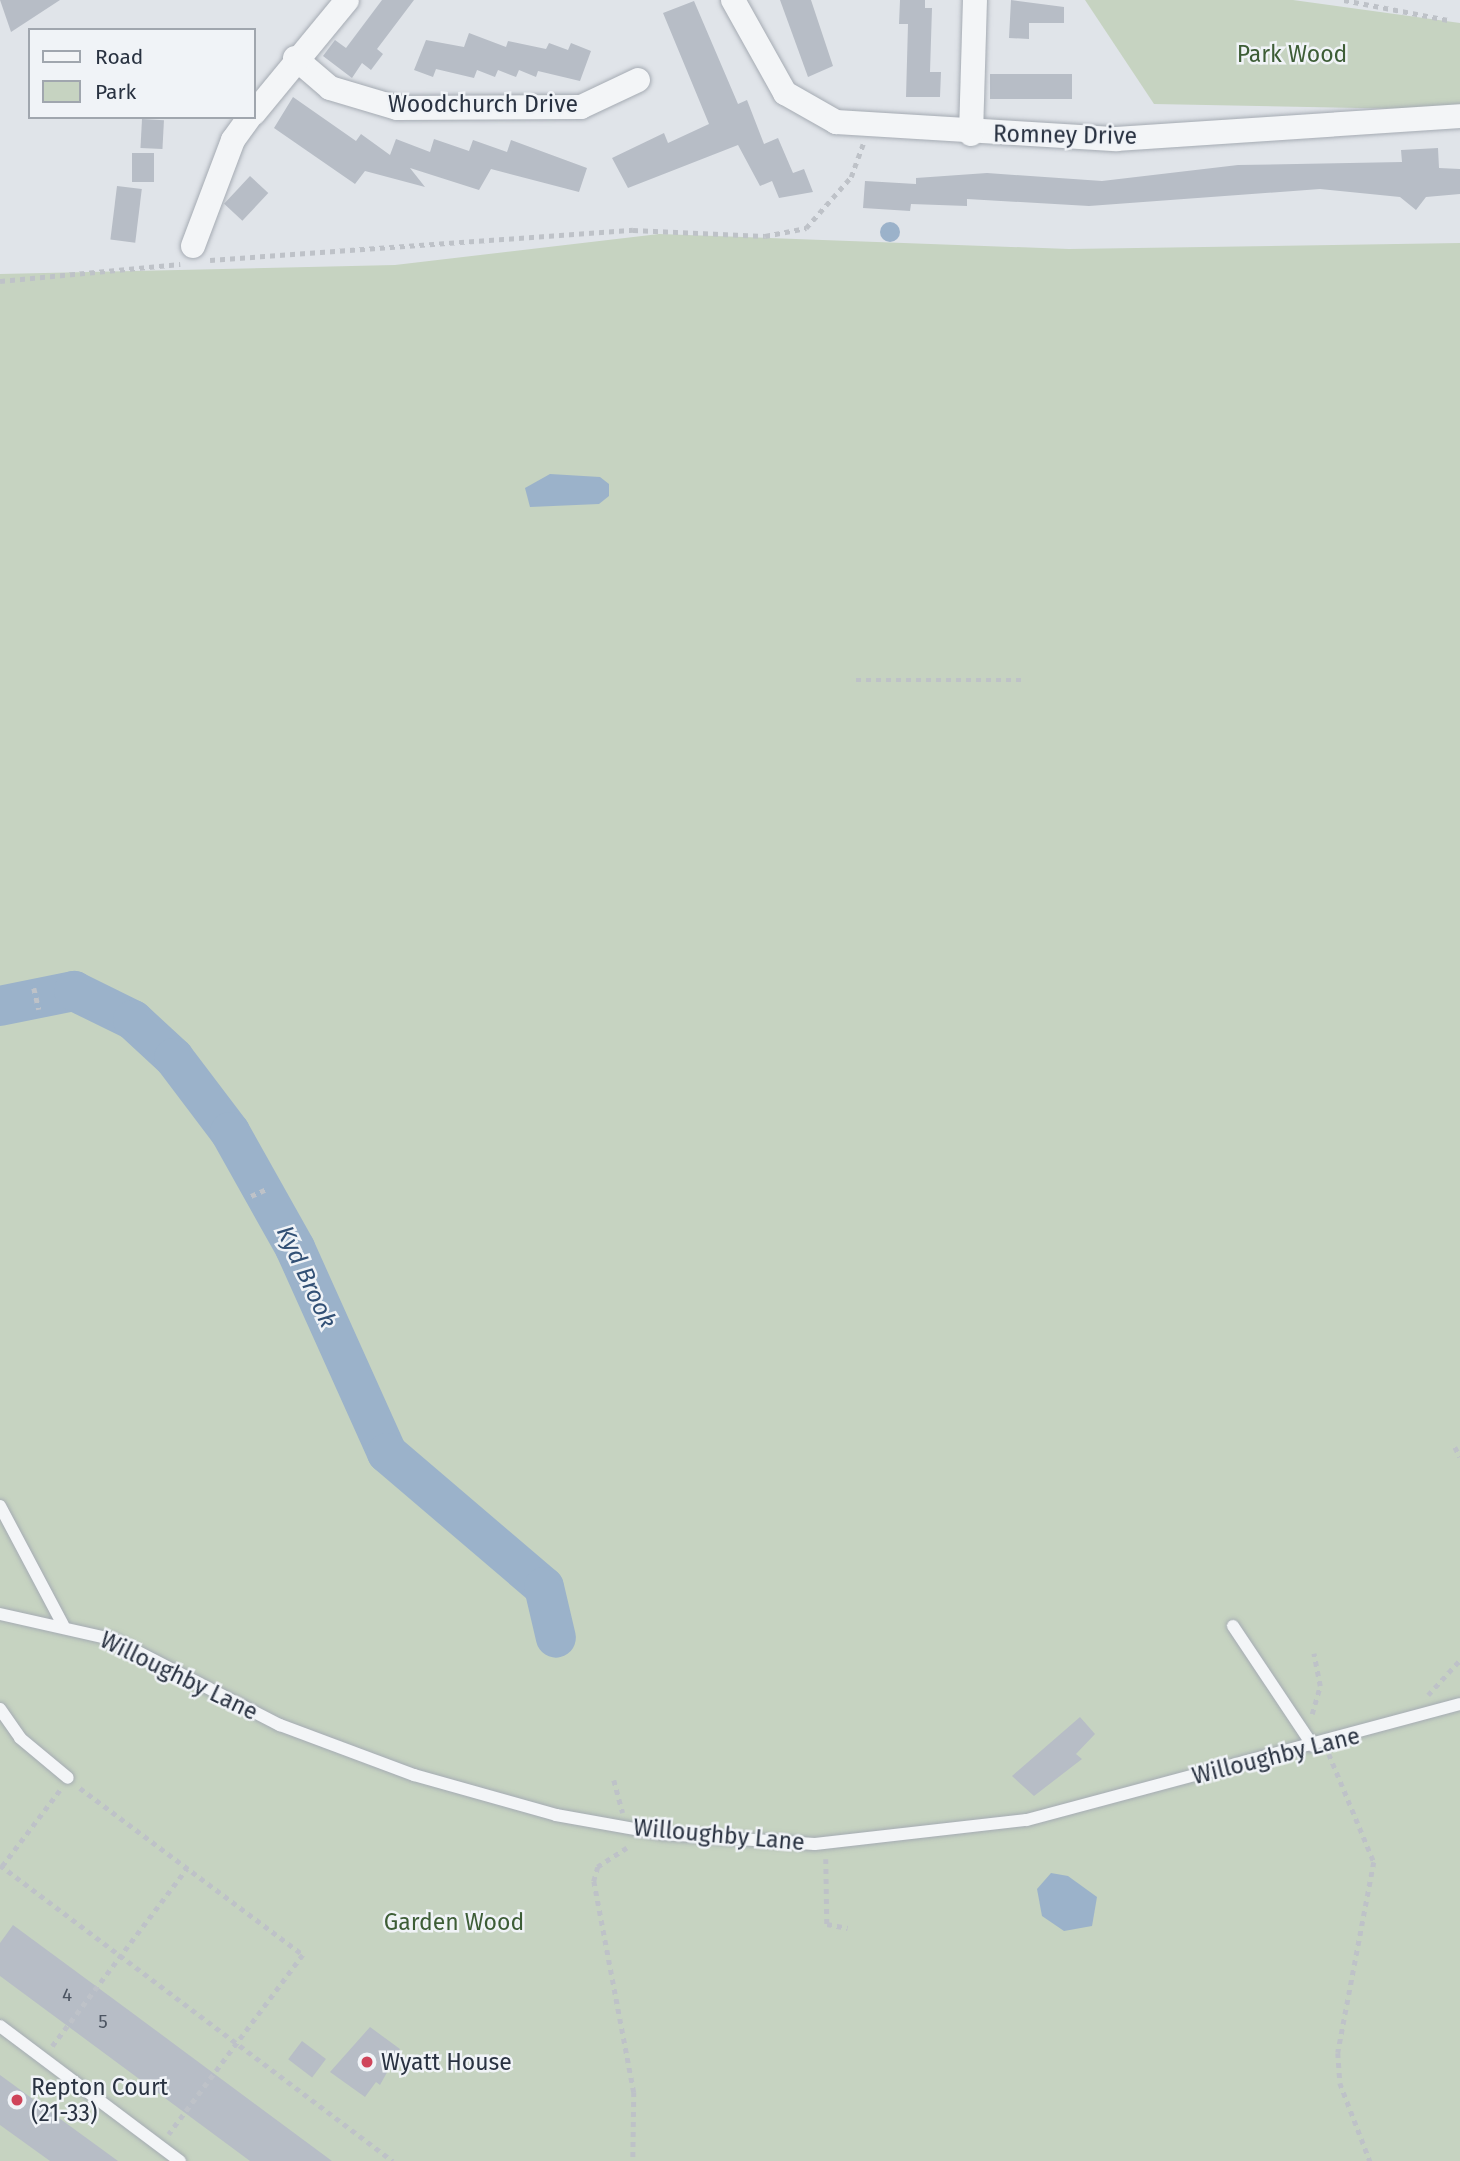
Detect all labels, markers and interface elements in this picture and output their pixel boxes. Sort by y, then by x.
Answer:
legend [28,28,256,119]
park label: Park Wood [1237,40,1347,68]
text: Road [95,44,143,70]
text: Park [95,79,136,105]
street label: Woodchurch Drive [388,90,578,118]
street label: Romney Drive [993,120,1137,150]
water label: Kyd Brook [270,1221,342,1333]
street label: Willoughby Lane [96,1626,262,1726]
street label: Willoughby Lane [1189,1722,1363,1790]
street label: Willoughby Lane [632,1814,806,1856]
park label: Garden Wood [384,1908,524,1936]
house number: 4 [62,1984,72,2006]
house number: 5 [98,2011,108,2033]
place label: Wyatt House [381,2048,512,2076]
marker: Wyatt House [359,2054,375,2070]
place label: Repton Court (21-33) [31,2073,168,2127]
marker: Repton Court (21-33) [9,2092,25,2108]

